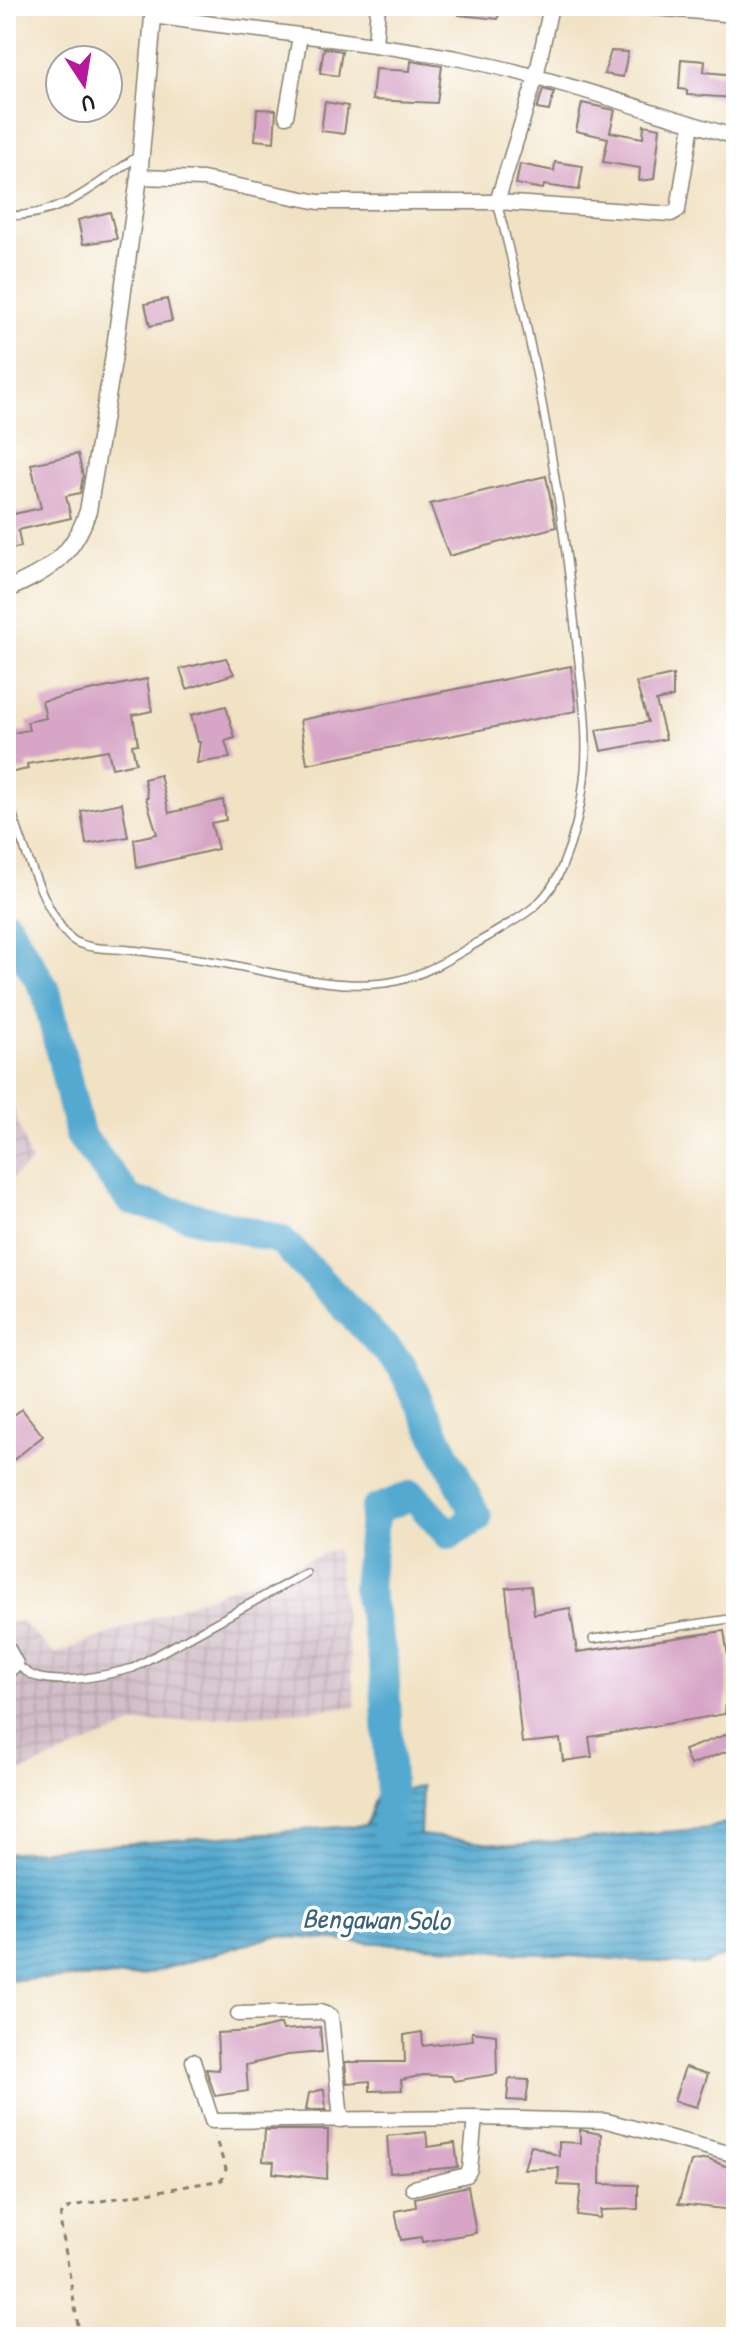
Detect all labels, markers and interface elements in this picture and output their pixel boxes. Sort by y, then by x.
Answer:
north arrow [44,44,124,124]
text: U [79,88,97,119]
water label: Bengawan Solo [302,1899,452,1939]

